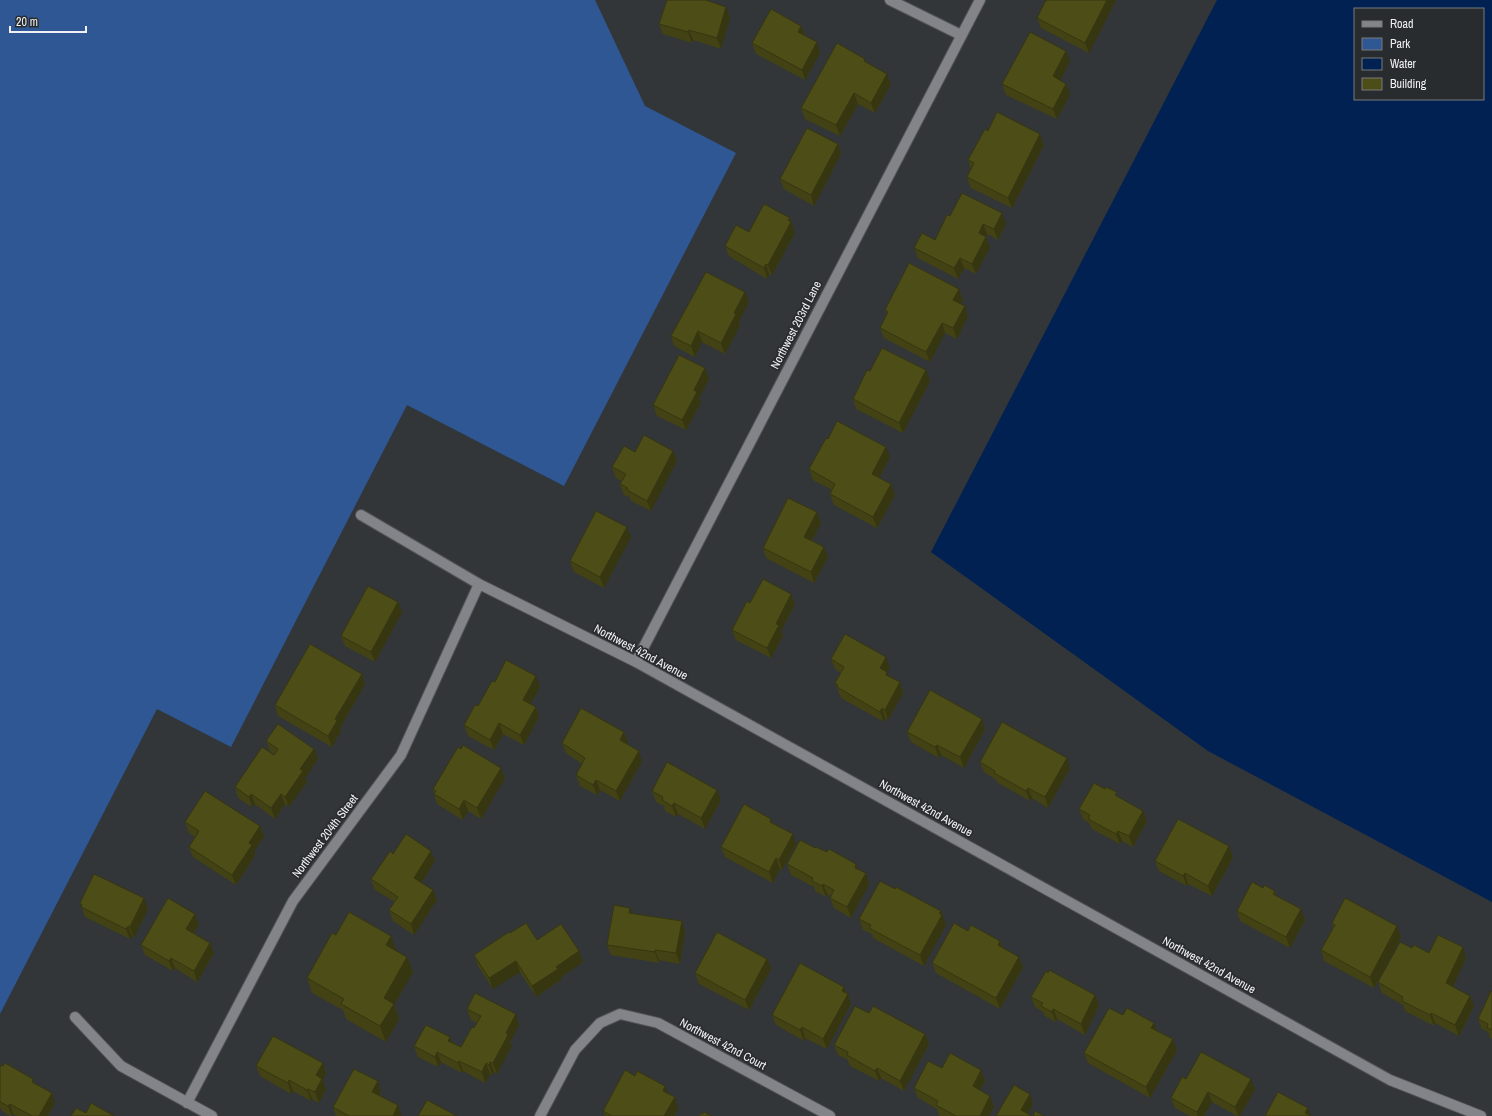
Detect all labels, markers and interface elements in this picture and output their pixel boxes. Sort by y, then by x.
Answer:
scale bar [10,8,86,34]
legend [1354,8,1484,100]
text: 20 m [16,14,38,30]
text: Road [1390,16,1414,32]
text: Park [1390,36,1410,52]
text: Water [1390,56,1417,72]
text: Building [1390,76,1427,92]
street label: Northwest 203rd Lane [767,278,825,372]
street label: Northwest 42nd Avenue [591,620,691,684]
street label: Northwest 42nd Avenue [876,776,976,840]
street label: Northwest 204th Street [288,791,362,881]
street label: Northwest 42nd Avenue [1159,933,1259,997]
street label: Northwest 42nd Court [677,1014,769,1074]

